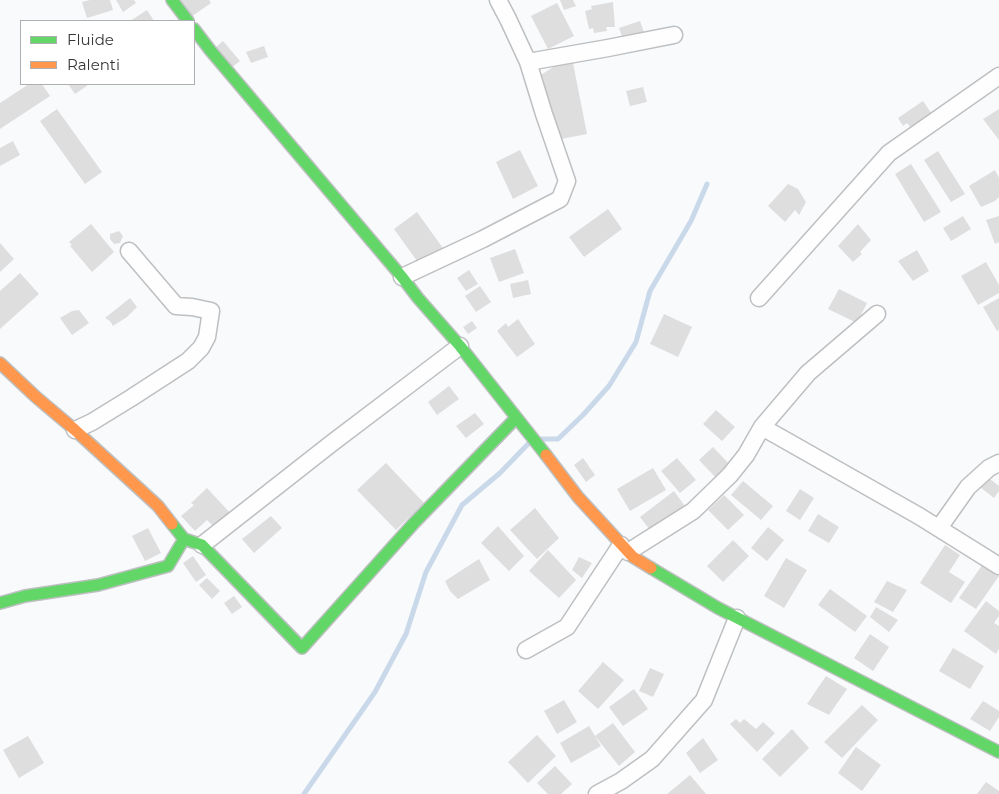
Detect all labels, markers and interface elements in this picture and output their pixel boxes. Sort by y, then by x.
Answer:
legend [20,20,195,85]
text: Fluide [67,30,114,49]
text: Ralenti [67,55,120,74]

